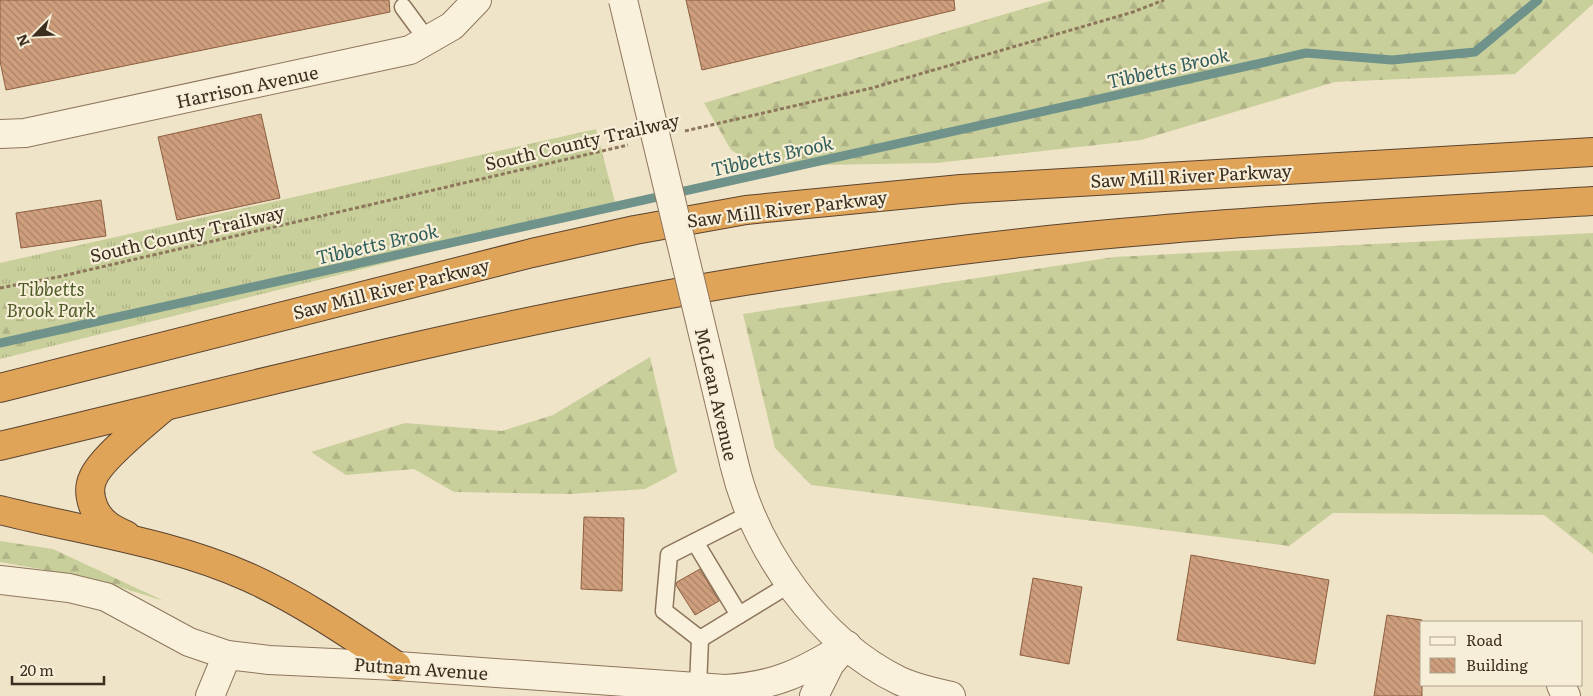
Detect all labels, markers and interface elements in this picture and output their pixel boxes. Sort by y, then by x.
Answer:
north arrow [10,10,60,60]
text: N [11,31,34,50]
water label: Tibbetts Brook [1104,39,1232,95]
street label: Harrison Avenue [173,58,321,114]
street label: South County Trailway [482,105,683,177]
water label: Tibbetts Brook [708,127,836,183]
street label: Saw Mill River Parkway [1090,156,1293,194]
street label: Saw Mill River Parkway [685,182,889,234]
street label: South County Trailway [87,197,288,269]
water label: Tibbetts Brook [313,215,441,271]
street label: Saw Mill River Parkway [290,250,493,326]
park label: Tibbetts Brook Park [6,275,96,323]
street label: McLean Avenue [689,325,745,463]
legend [1420,621,1583,686]
text: Road [1466,628,1502,651]
street label: Putnam Avenue [353,650,489,686]
text: Building [1466,653,1528,676]
scale bar [12,654,105,686]
text: 20 m [20,658,54,681]

